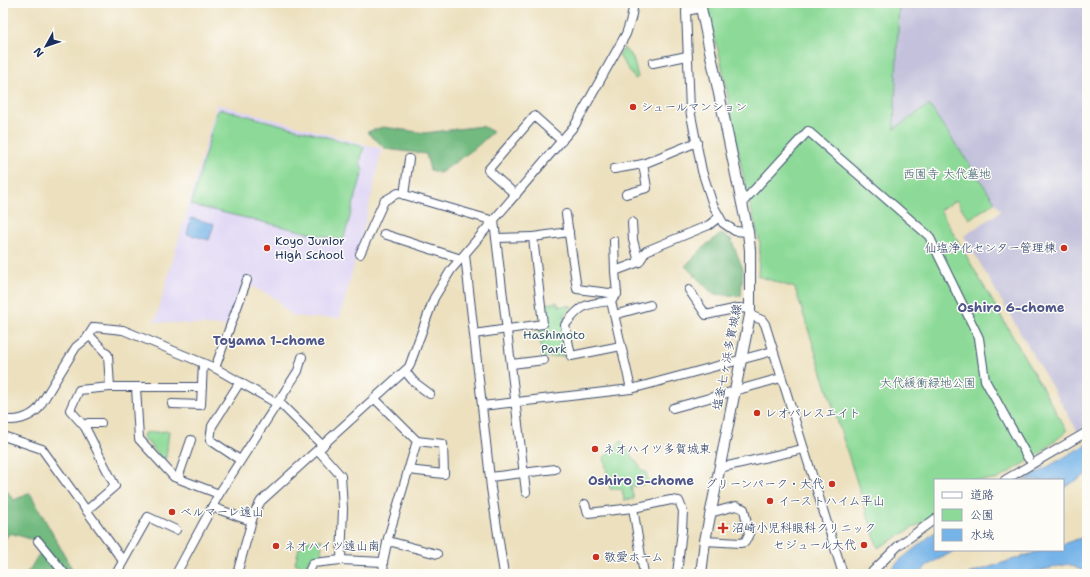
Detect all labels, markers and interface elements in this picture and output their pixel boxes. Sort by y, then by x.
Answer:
north arrow [26,26,66,66]
text: N [30,44,47,60]
place label: シュールマンション [641,99,747,115]
marker: シュールマンション [628,102,638,112]
park label: 西園寺 大代墓地 [903,166,991,182]
place label: Koyo Junior High School [275,233,345,263]
place label: 仙塩浄化センター管理棟 [924,240,1056,256]
marker: Koyo Junior High School [262,243,272,253]
marker: 仙塩浄化センター管理棟 [1059,243,1069,253]
district label: Oshiro 6-chome [957,299,1065,316]
street label: 塩釜七ヶ浜多賀城線 [709,302,745,412]
park label: Hashimoto Park [523,327,585,357]
district label: Toyama 1-chome [213,332,325,349]
park label: 大代緩衝緑地公園 [880,375,976,391]
place label: レオパレスエイト [765,405,861,421]
marker: レオパレスエイト [752,408,762,418]
place label: ネオハイツ多賀城東 [603,441,711,457]
marker: ネオハイツ多賀城東 [590,444,600,454]
district label: Oshiro 5-chome [588,472,694,489]
place label: グリーンパーク・大代 [705,476,824,492]
marker: グリーンパーク・大代 [827,479,837,489]
legend [934,479,1064,551]
text: 道路 [970,487,994,503]
place label: イーストハイム平山 [778,493,885,509]
marker: イーストハイム平山 [765,496,775,506]
place label: ベルマーレ遠山 [180,504,264,520]
marker: ベルマーレ遠山 [167,507,177,517]
text: 公園 [970,507,994,523]
place label: 沼崎小児科眼科クリニック [732,520,876,536]
marker: 沼崎小児科眼科クリニック [717,522,729,534]
text: 水域 [970,527,994,543]
place label: セジュール大代 [773,537,856,553]
place label: ネオハイツ遠山南 [284,538,380,554]
marker: セジュール大代 [859,540,869,550]
marker: ネオハイツ遠山南 [271,541,281,551]
place label: 敬愛ホーム [604,549,664,565]
marker: 敬愛ホーム [591,552,601,562]

